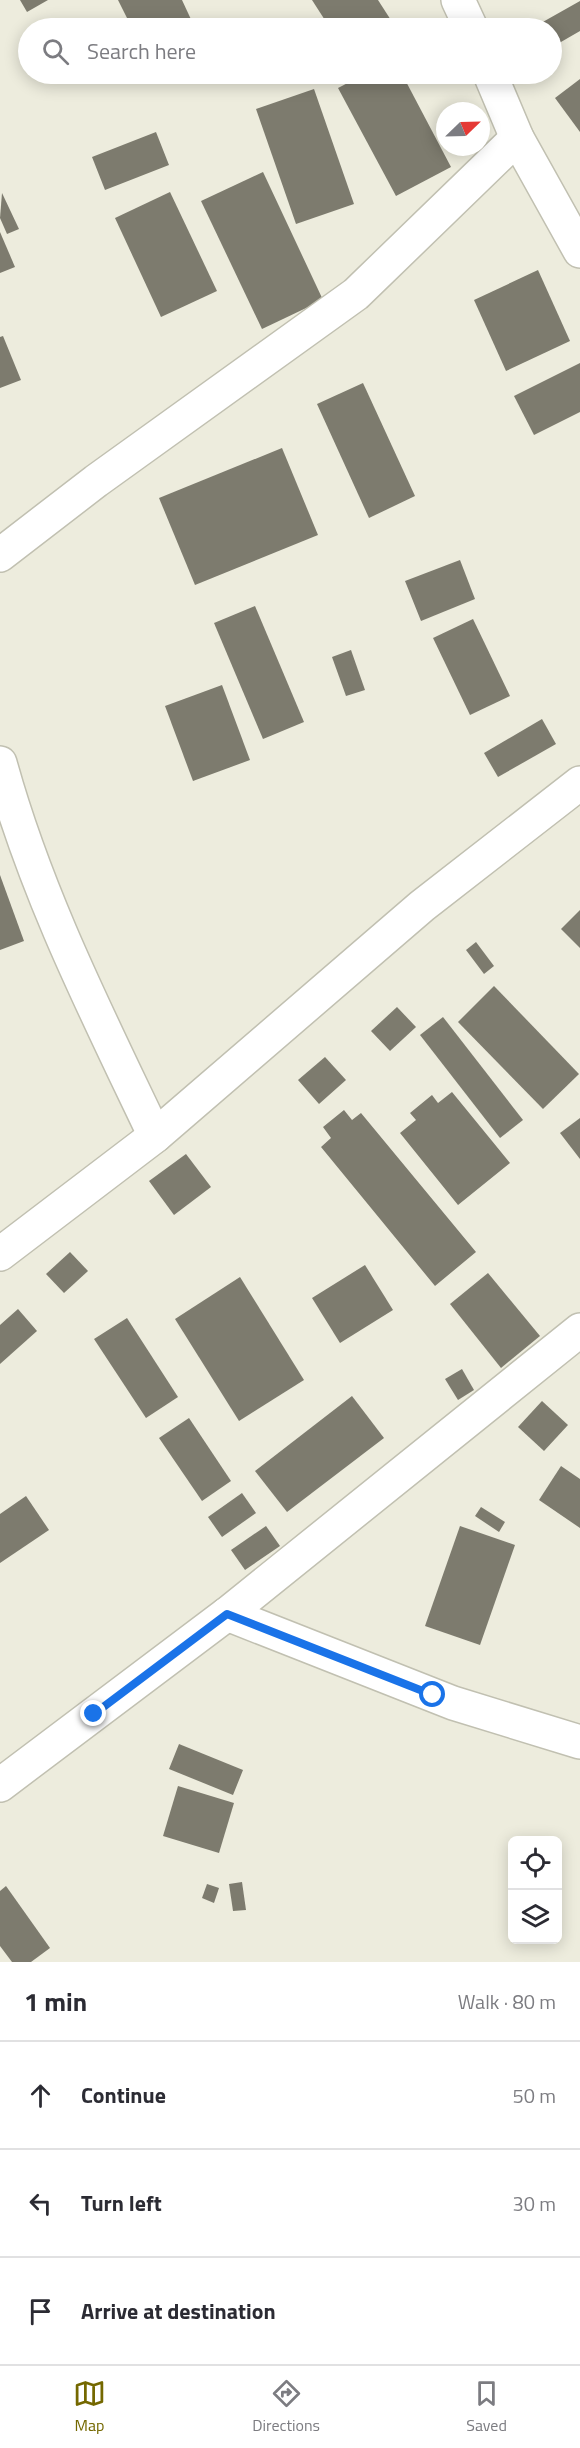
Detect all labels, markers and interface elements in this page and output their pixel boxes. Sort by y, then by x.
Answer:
search box [18,18,562,84]
text: Search here [87,34,196,68]
icon: search [39,35,72,68]
north arrow [436,102,490,156]
route start [419,1681,445,1707]
route end [80,1700,106,1726]
map controls [508,1836,562,1944]
button: locate [508,1836,562,1890]
button: layers [508,1890,562,1944]
text: 1 min [24,1982,87,2021]
text: Walk · 80 m [458,1986,556,2017]
text: Continue [81,2078,166,2112]
icon: ahead [24,2079,57,2112]
text: 50 m [512,2080,556,2111]
text: Turn left [81,2186,162,2220]
icon: left [24,2187,57,2220]
text: 30 m [512,2188,556,2219]
text: Arrive at destination [81,2294,276,2328]
icon: arrive [24,2295,57,2328]
tab: Map [73,2377,106,2437]
tab: Directions [252,2377,320,2437]
tab: Saved [466,2377,507,2437]

